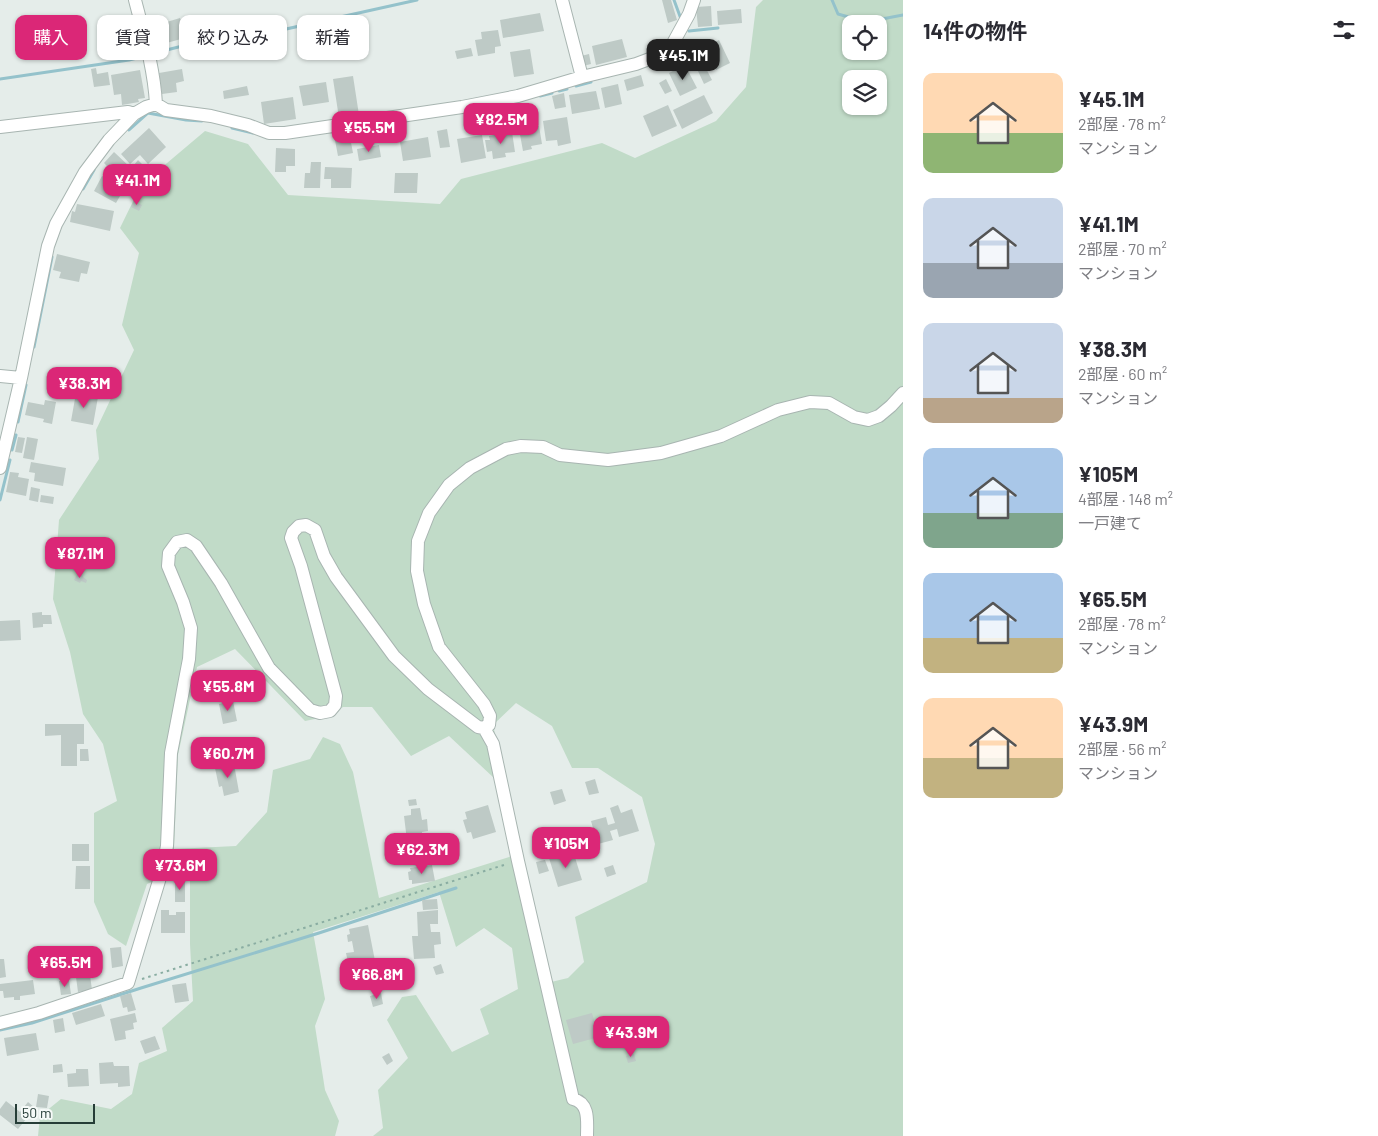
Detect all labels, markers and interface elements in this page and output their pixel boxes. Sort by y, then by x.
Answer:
chip: 購入 [15,15,87,60]
chip: 賃貸 [97,15,169,60]
chip: 絞り込み [179,15,287,60]
chip: 新着 [297,15,369,60]
map controls [842,15,887,115]
button: locate [842,15,887,60]
icon: filters [1330,16,1358,44]
text: 14件の物件 [923,18,1027,43]
pin: ¥45.1M [642,38,724,81]
text: ¥45.1M [658,45,708,64]
button: layers [842,70,887,115]
text: ¥45.1M [1078,86,1145,111]
icon: home [963,93,1023,153]
pin: ¥82.5M [460,102,542,145]
text: ¥82.5M [475,109,527,128]
pin: ¥55.5M [328,110,410,153]
text: 2部屋 · 78 m² [1078,114,1166,133]
text: ¥55.5M [343,117,395,136]
text: マンション [1078,138,1158,157]
pin: ¥41.1M [96,164,178,206]
text: ¥41.1M [114,170,160,189]
text: ¥41.1M [1078,211,1139,236]
icon: home [963,218,1023,278]
text: 2部屋 · 70 m² [1078,239,1167,258]
text: マンション [1078,263,1158,282]
text: ¥38.3M [1078,336,1147,361]
icon: home [963,343,1023,403]
text: 2部屋 · 60 m² [1078,364,1167,383]
pin: ¥38.3M [43,366,125,409]
text: ¥38.3M [58,373,110,392]
text: マンション [1078,388,1158,407]
text: ¥105M [1078,461,1138,486]
icon: home [963,468,1023,528]
text: 4部屋 · 148 m² [1078,489,1173,508]
text: 一戸建て [1078,513,1142,532]
pin: ¥87.1M [39,536,121,579]
text: ¥87.1M [56,543,104,562]
text: ¥65.5M [1078,586,1147,611]
icon: home [963,593,1023,653]
text: 2部屋 · 78 m² [1078,614,1166,633]
text: マンション [1078,638,1158,657]
pin: ¥55.8M [187,670,269,712]
text: ¥55.8M [202,676,254,695]
text: ¥43.9M [1078,711,1148,736]
icon: home [963,718,1023,778]
pin: ¥60.7M [187,736,269,779]
text: 2部屋 · 56 m² [1078,739,1166,758]
text: ¥60.7M [202,743,254,762]
text: マンション [1078,763,1158,782]
pin: ¥105M [531,826,601,869]
pin: ¥62.3M [381,832,463,875]
text: ¥105M [543,833,589,852]
text: ¥62.3M [396,839,448,858]
pin: ¥73.6M [139,848,221,891]
text: ¥73.6M [154,855,206,874]
pin: ¥65.5M [24,946,106,988]
text: ¥65.5M [39,952,91,971]
pin: ¥66.8M [336,958,418,1000]
text: ¥66.8M [351,964,403,983]
pin: ¥43.9M [590,1016,672,1058]
text: ¥43.9M [604,1022,658,1041]
scale bar [15,1101,95,1124]
text: 50 m [22,1104,51,1121]

